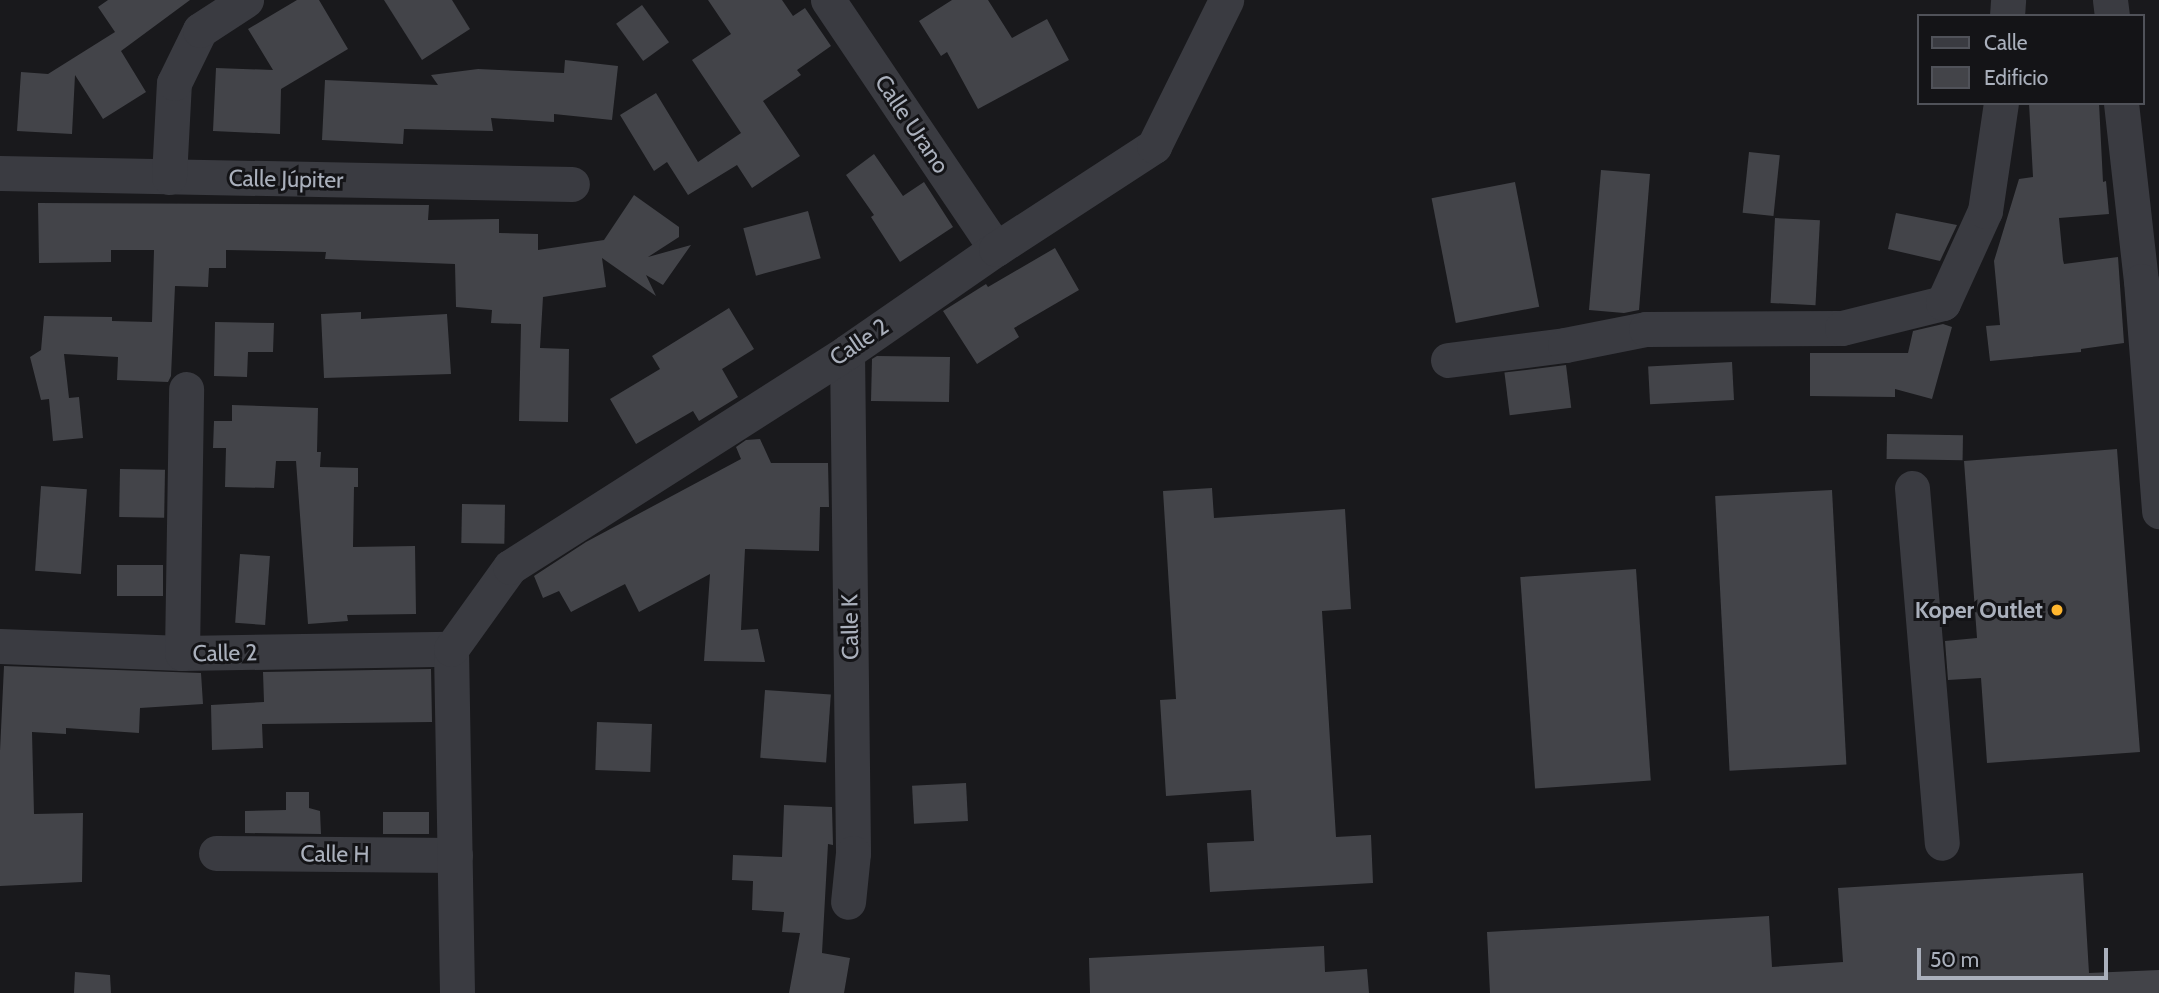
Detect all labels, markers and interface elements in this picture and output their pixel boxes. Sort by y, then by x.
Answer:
legend [1918,14,2145,105]
text: Calle [1984,30,2028,55]
text: Edificio [1984,65,2048,90]
street label: Calle Urano [869,70,955,178]
street label: Calle Júpiter [228,164,344,194]
street label: Calle 2 [824,312,894,372]
street label: Calle K [836,594,864,660]
place label: Koper Outlet [1915,596,2043,624]
marker: Koper Outlet [2049,602,2065,618]
street label: Calle 2 [192,639,258,667]
street label: Calle H [300,840,370,868]
scale bar [1921,934,2112,978]
text: 50 m [1930,947,1979,972]

